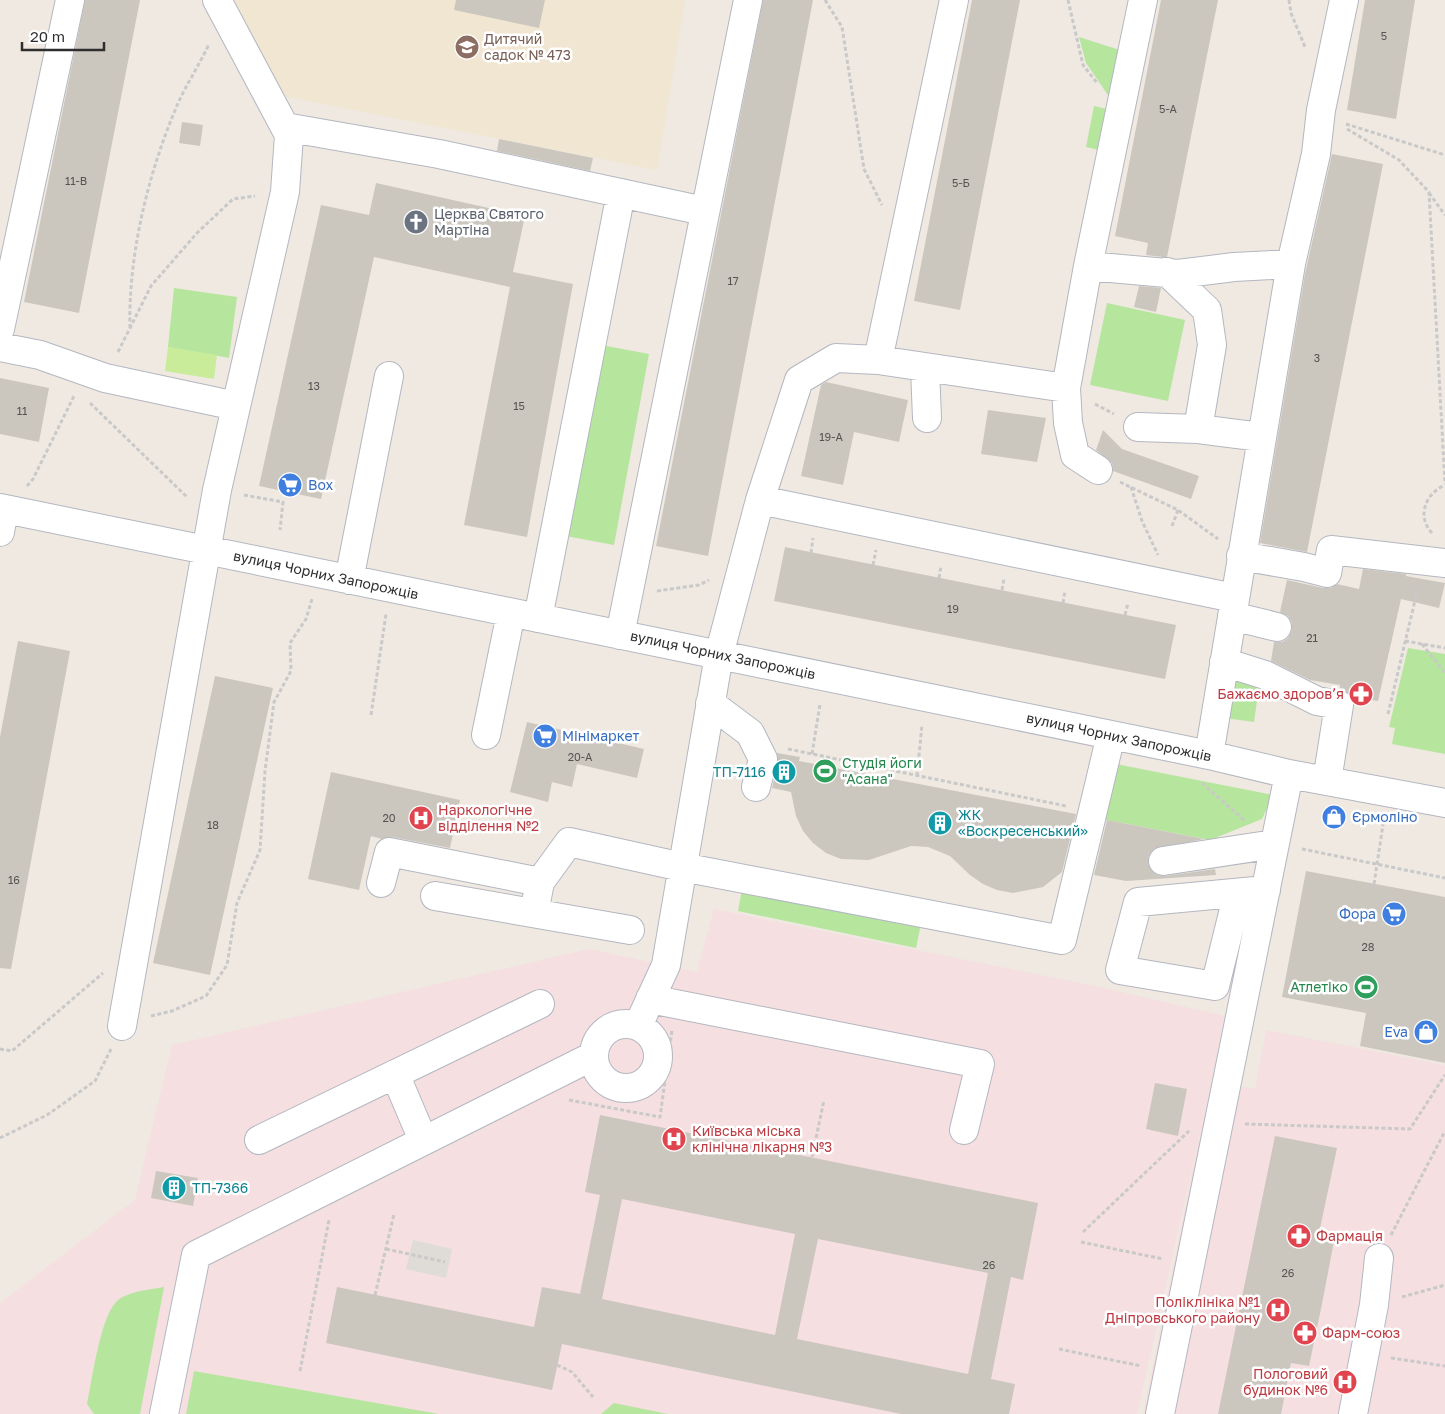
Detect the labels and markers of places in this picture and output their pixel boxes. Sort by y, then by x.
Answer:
place label: Дитячий садок № 473 [484,30,571,63]
school or university icon: Дитячий садок № 473 [454,34,480,60]
place label: Церква Святого Мартіна [434,205,544,238]
church icon: Церква Святого Мартіна [403,209,429,235]
supermarket icon: Box [277,472,303,498]
place label: Box [308,476,333,493]
pharmacy icon: Бажаємо здоровʼя [1348,681,1374,707]
place label: Бажаємо здоровʼя [1217,685,1344,702]
supermarket icon: Мінімаркет [532,723,558,749]
place label: Мінімаркет [562,727,639,744]
place label: Студія йоги "Асана" [842,754,922,787]
sports icon: Студія йоги "Асана" [812,758,838,784]
building icon: ТП-7116 [771,759,797,785]
place label: ТП-7116 [713,763,766,780]
place label: Наркологічне відділення №2 [438,801,539,834]
shop icon: Єрмоліно [1321,804,1347,830]
hospital icon: Наркологічне відділення №2 [408,805,434,831]
place label: ЖК «Воскресенський» [958,806,1088,839]
place label: Єрмоліно [1352,808,1417,825]
building icon: ЖК «Воскресенський» [927,810,953,836]
supermarket icon: Фора [1381,901,1407,927]
place label: Фора [1339,905,1376,922]
sports icon: Атлетіко [1353,974,1379,1000]
place label: Атлетіко [1290,978,1348,995]
shop icon: Eva [1413,1019,1439,1045]
place label: Eva [1384,1023,1408,1040]
place label: Київська міська клінічна лікарня №3 [692,1122,832,1155]
hospital icon: Київська міська клінічна лікарня №3 [661,1126,687,1152]
building icon: ТП-7366 [161,1175,187,1201]
place label: ТП-7366 [192,1179,248,1196]
pharmacy icon: Фармація [1286,1223,1312,1249]
place label: Фармація [1316,1227,1383,1244]
place label: Поліклініка №1 Дніпровського району [1105,1293,1260,1326]
hospital icon: Поліклініка №1 Дніпровського району [1265,1297,1291,1323]
pharmacy icon: Фарм-союз [1292,1320,1318,1346]
place label: Фарм-союз [1322,1324,1400,1341]
place label: Пологовий будинок №6 [1243,1365,1328,1398]
hospital icon: Пологовий будинок №6 [1332,1369,1358,1395]

